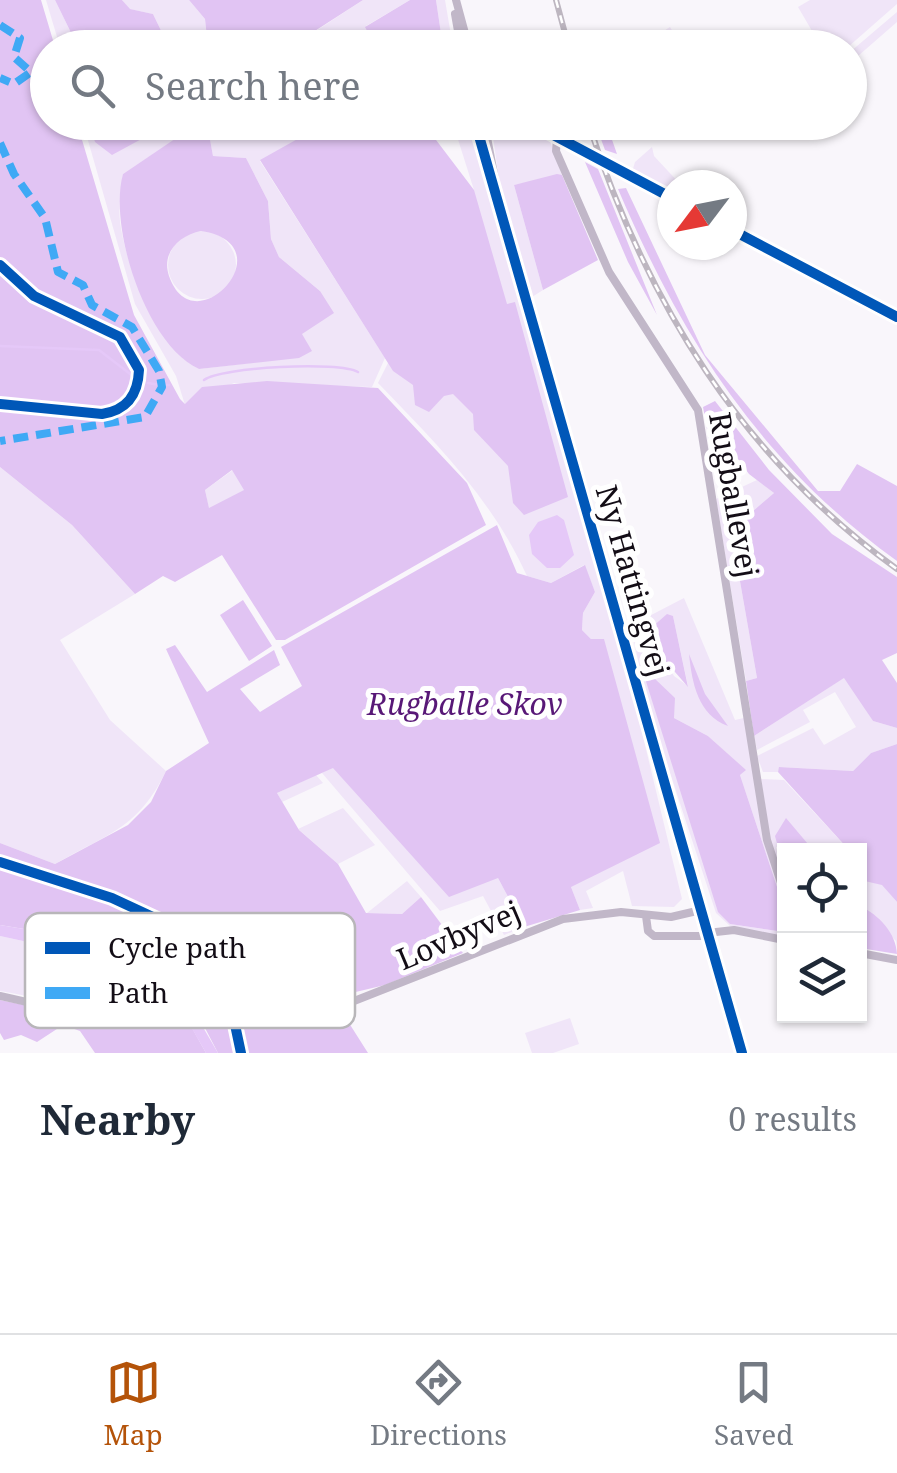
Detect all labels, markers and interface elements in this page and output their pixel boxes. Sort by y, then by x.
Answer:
search box [30,30,867,140]
icon: search [65,58,120,113]
text: Search here [145,59,361,111]
north arrow [657,170,747,260]
street label: Rugballevej [700,409,769,581]
street label: Ny Hattingvej [587,480,680,681]
park label: Rugballe Skov [366,683,563,724]
map controls [777,843,867,1023]
button: locate [777,843,867,933]
street label: Lovbyvej [390,890,527,979]
legend [25,913,355,1028]
text: Cycle path [108,928,246,966]
button: layers [777,933,867,1023]
text: Path [108,973,168,1011]
text: Nearby [40,1090,195,1147]
text: 0 results [728,1097,857,1140]
tab: Map [104,1355,163,1453]
tab: Directions [370,1355,507,1453]
tab: Saved [714,1355,793,1453]

